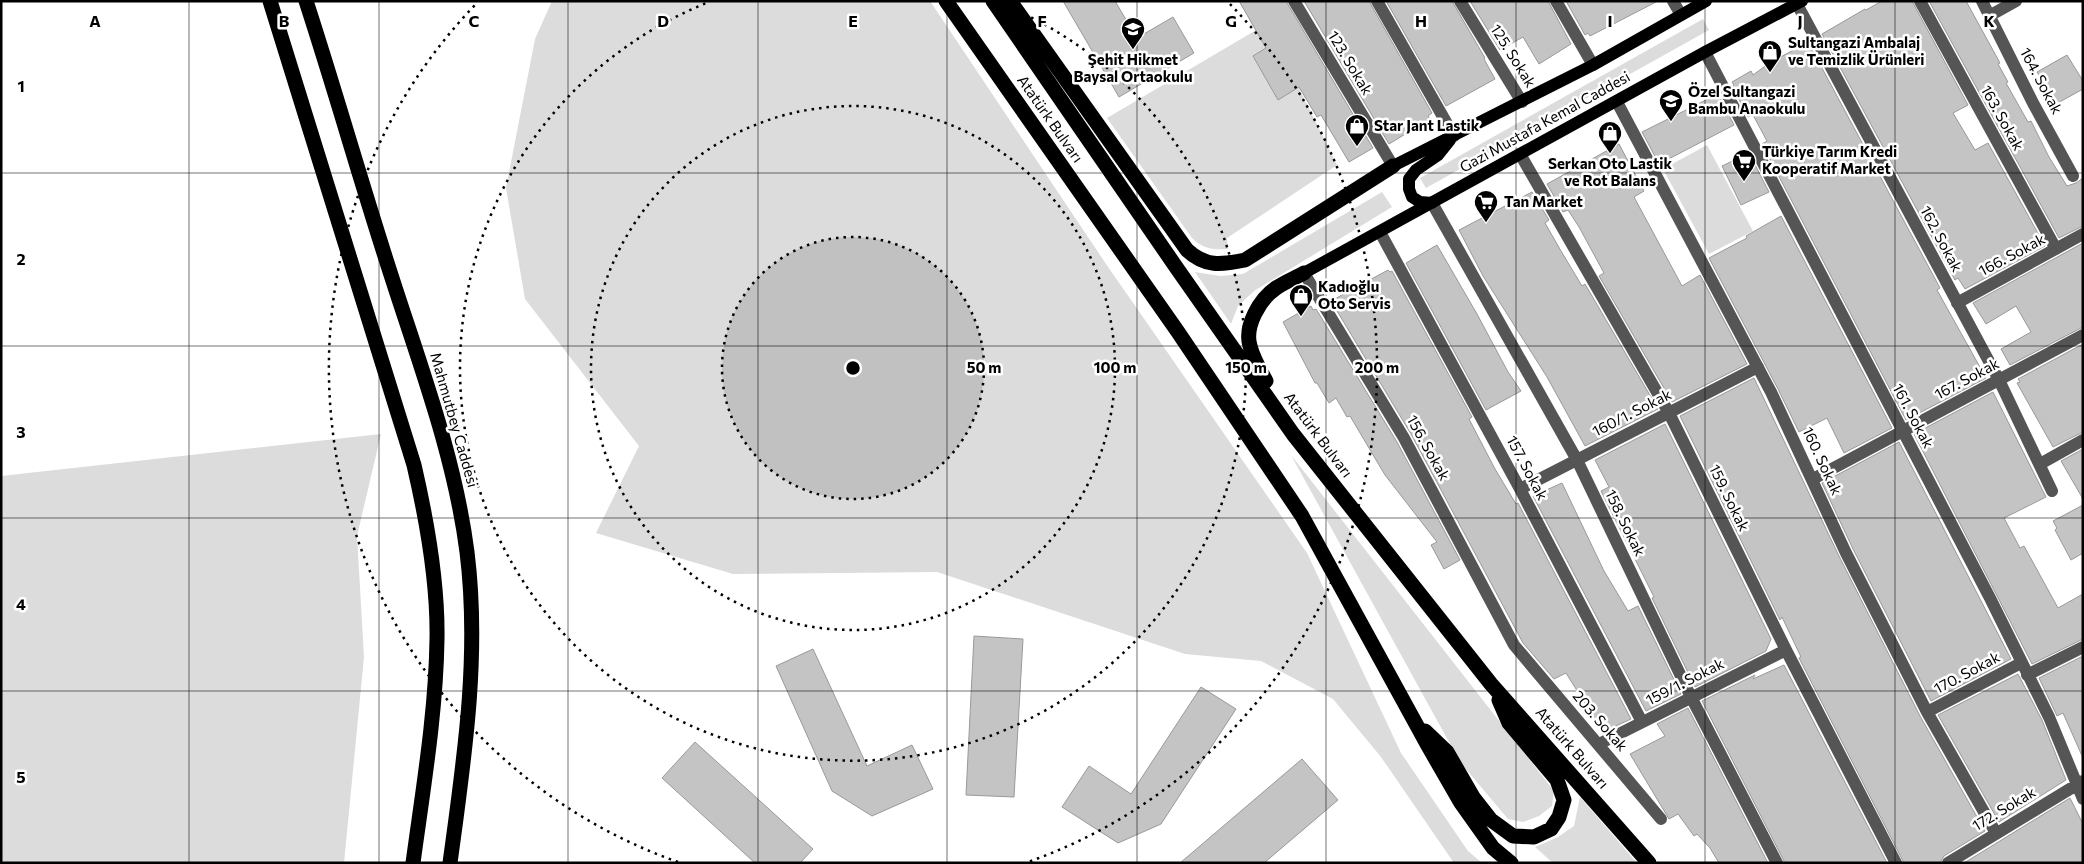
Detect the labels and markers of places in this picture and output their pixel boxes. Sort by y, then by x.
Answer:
school or university icon: Şehit Hikmet Baysal Ortaokulu [1120,16,1146,50]
place label: Sultangazi Ambalaj ve Temizlik Ürünleri [1788,33,1925,68]
shop icon: Sultangazi Ambalaj ve Temizlik Ürünleri [1757,39,1783,73]
place label: Şehit Hikmet Baysal Ortaokulu [1074,50,1192,85]
place label: Özel Sultangazi Bambu Anaokulu [1688,82,1805,117]
school or university icon: Özel Sultangazi Bambu Anaokulu [1658,88,1684,122]
shop icon: Star Jant Lastik [1344,113,1370,147]
place label: Star Jant Lastik [1374,116,1480,134]
shop icon: Serkan Oto Lastik ve Rot Balans [1597,120,1623,154]
place label: Türkiye Tarım Kredi Kooperatif Market [1762,142,1897,177]
supermarket icon: Türkiye Tarım Kredi Kooperatif Market [1731,148,1757,182]
place label: Serkan Oto Lastik ve Rot Balans [1548,154,1672,189]
supermarket icon: Tan Market [1473,189,1499,223]
place label: Tan Market [1504,192,1583,210]
place label: Kadıoğlu Oto Servis [1318,277,1391,312]
shop icon: Kadıoğlu Oto Servis [1288,283,1314,317]
centre of rings [844,359,862,377]

